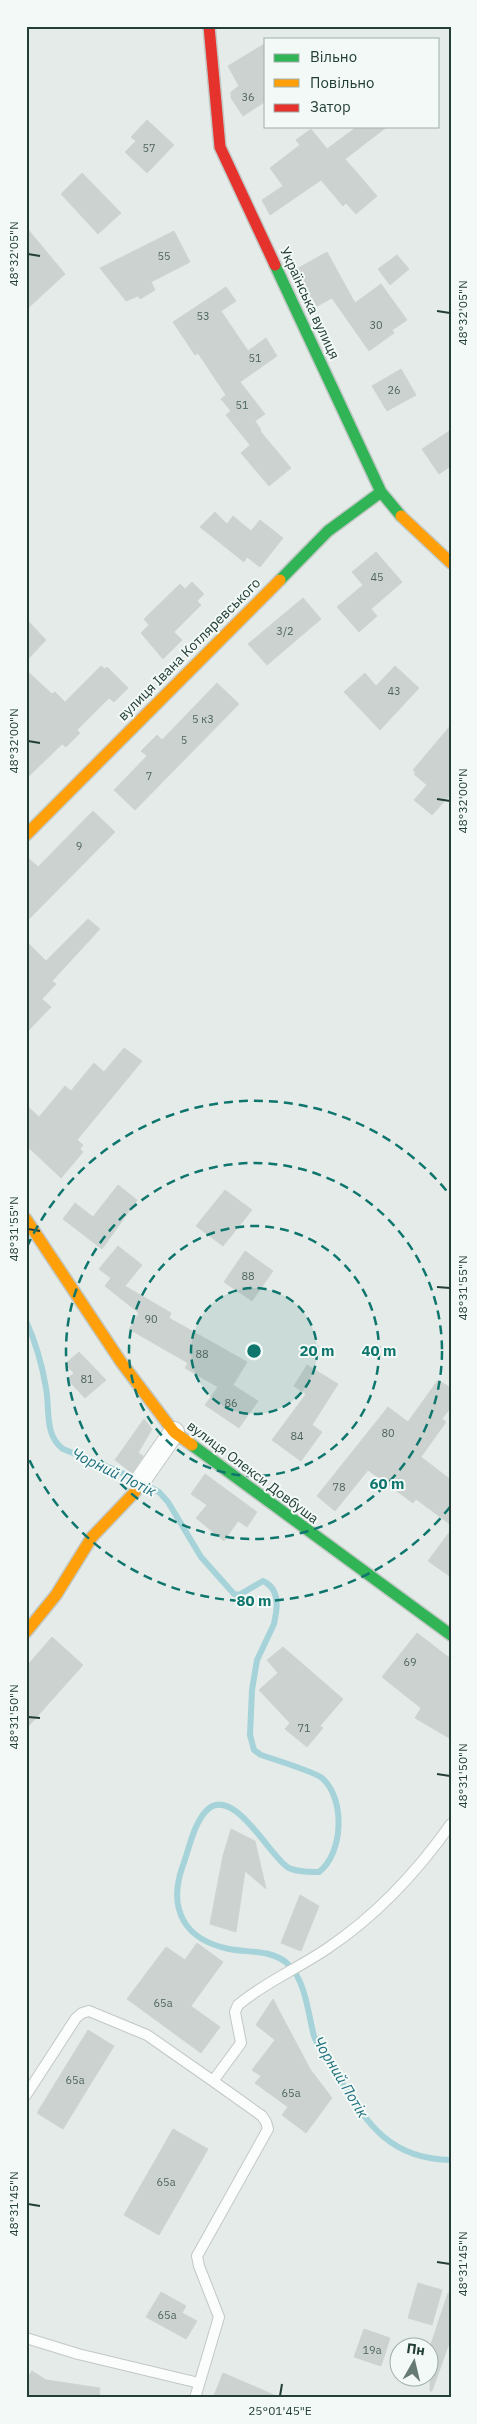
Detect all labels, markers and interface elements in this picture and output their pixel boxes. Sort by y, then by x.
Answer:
legend [264,38,440,128]
text: Вільно [310,47,357,66]
text: Повільно [310,73,374,92]
house number: 36 [241,90,255,104]
text: Затор [310,97,351,116]
house number: 57 [142,141,156,155]
text: 48°32'05"N [6,221,21,287]
street label: Українська вулиця [276,244,344,362]
house number: 55 [157,249,171,263]
text: 48°32'05"N [455,280,470,346]
house number: 53 [196,309,210,323]
house number: 30 [369,318,383,332]
house number: 51 [248,351,262,365]
house number: 26 [387,383,401,397]
house number: 51 [235,398,249,412]
house number: 45 [370,570,384,584]
street label: вулиця Івана Котляревського [114,574,264,724]
house number: 3/2 [276,624,294,638]
house number: 43 [387,684,401,698]
text: 48°32'00"N [6,708,21,774]
house number: 5 к3 [192,712,214,726]
house number: 5 [181,733,187,747]
text: 48°32'00"N [455,768,470,834]
house number: 7 [146,769,152,783]
house number: 9 [76,839,82,853]
text: 48°31'55"N [6,1196,21,1262]
text: 48°31'55"N [455,1255,470,1321]
house number: 88 [241,1269,255,1283]
house number: 90 [144,1312,158,1326]
text: 20 m [300,1341,334,1360]
text: 40 m [362,1341,396,1360]
centre of rings [245,1342,263,1360]
house number: 88 [195,1347,209,1361]
house number: 81 [80,1372,94,1386]
house number: 86 [224,1396,238,1410]
street label: вулиця Олекси Довбуша [184,1417,323,1528]
house number: 80 [381,1426,395,1440]
house number: 84 [290,1429,304,1443]
water label: Чорний Потік [69,1443,160,1501]
text: 60 m [370,1474,404,1493]
house number: 78 [332,1480,346,1494]
text: 80 m [237,1591,271,1610]
house number: 69 [403,1655,417,1669]
text: 48°31'50"N [6,1684,21,1750]
house number: 71 [297,1721,311,1735]
text: 48°31'50"N [455,1743,470,1809]
house number: 65а [153,1996,173,2010]
water label: Чорний Потік [309,2033,373,2122]
house number: 65а [65,2073,85,2087]
house number: 65а [281,2086,301,2100]
text: 48°31'45"N [6,2171,21,2237]
house number: 65а [156,2175,176,2189]
text: 48°31'45"N [455,2231,470,2297]
house number: 65а [157,2308,177,2322]
north arrow [390,2336,440,2386]
text: Пн [405,2339,426,2359]
house number: 19а [362,2343,382,2357]
text: 25°01'45"E [248,2403,312,2418]

